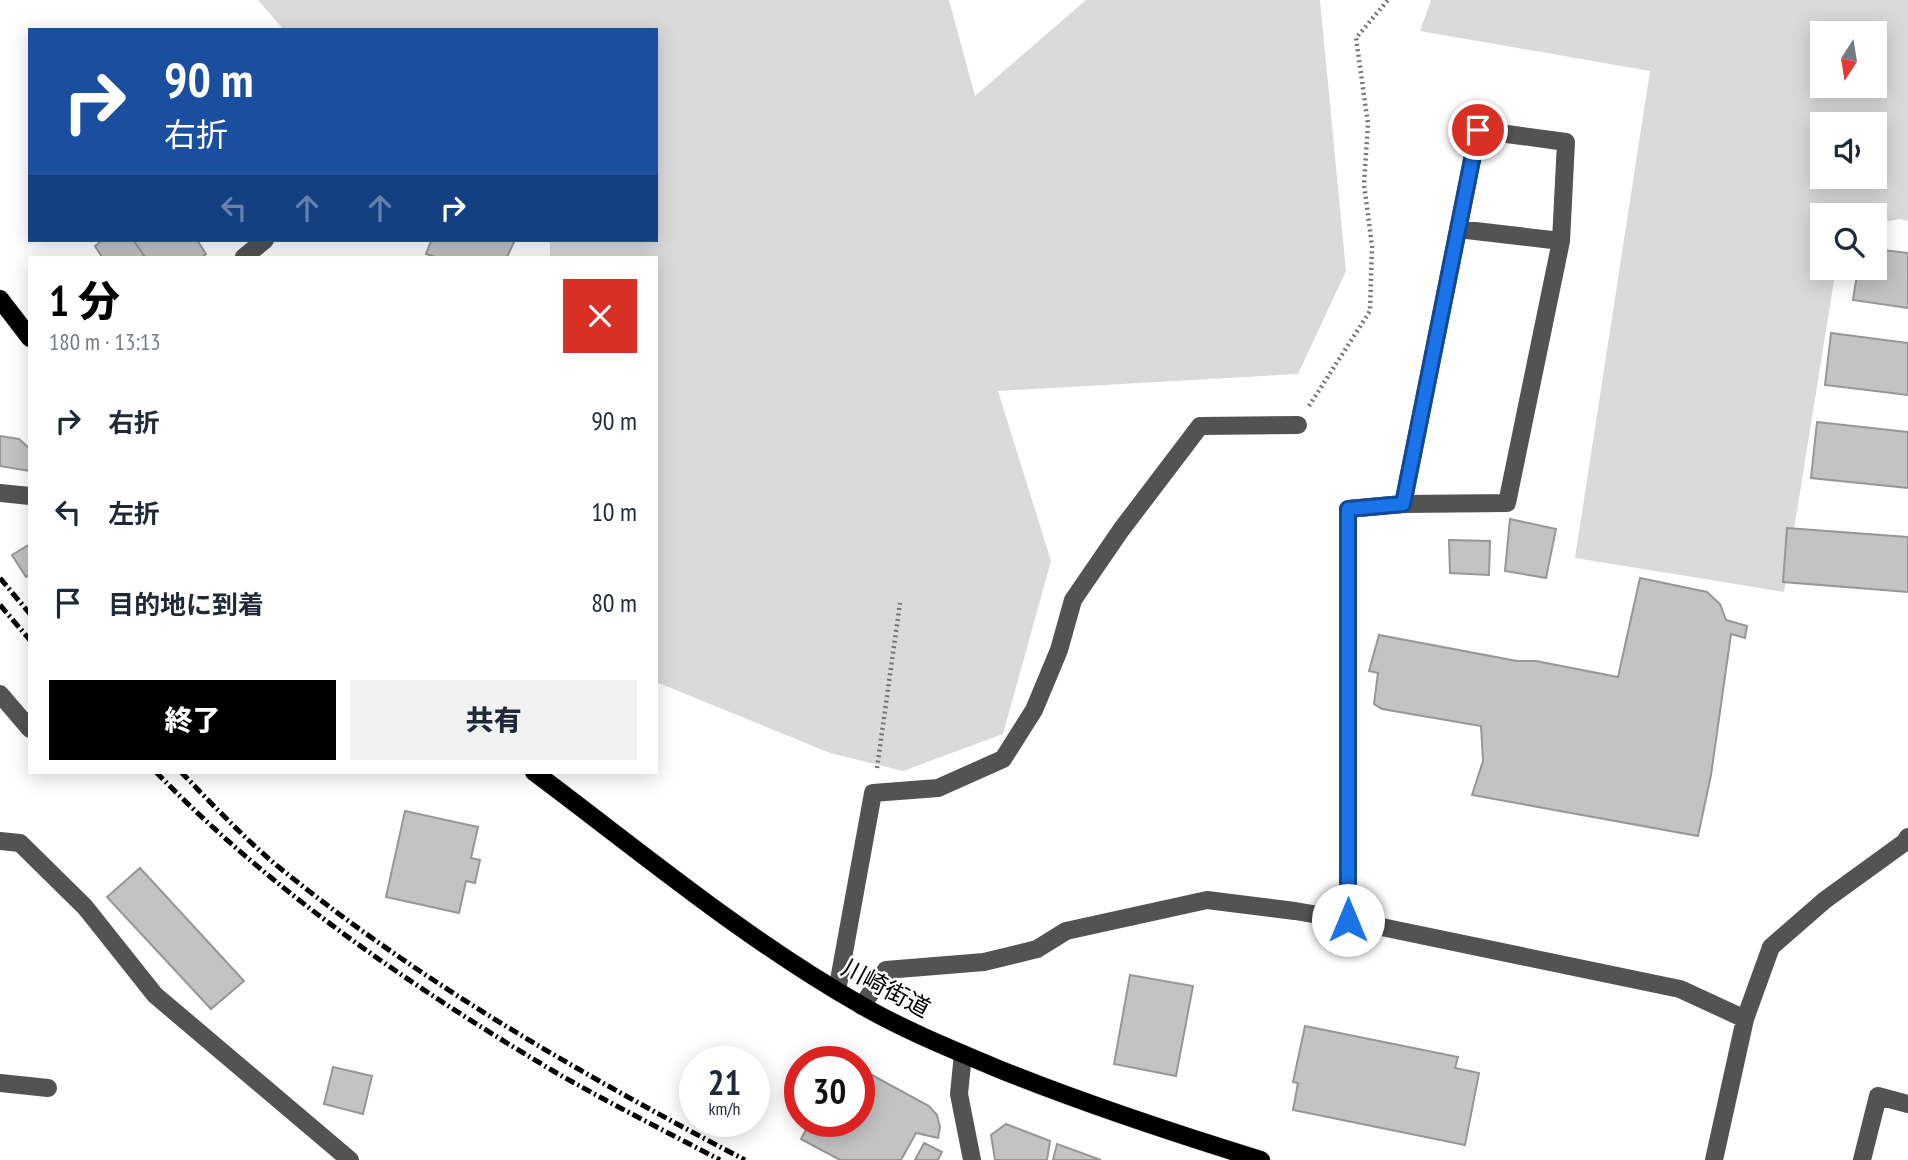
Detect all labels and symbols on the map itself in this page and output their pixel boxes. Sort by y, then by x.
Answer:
north arrow [1810,21,1886,98]
pin [1448,100,1508,160]
position arrow [1311,883,1385,957]
street label: 川崎街道 [836,952,936,1024]
speed limit sign: 30 [784,1046,875,1137]

